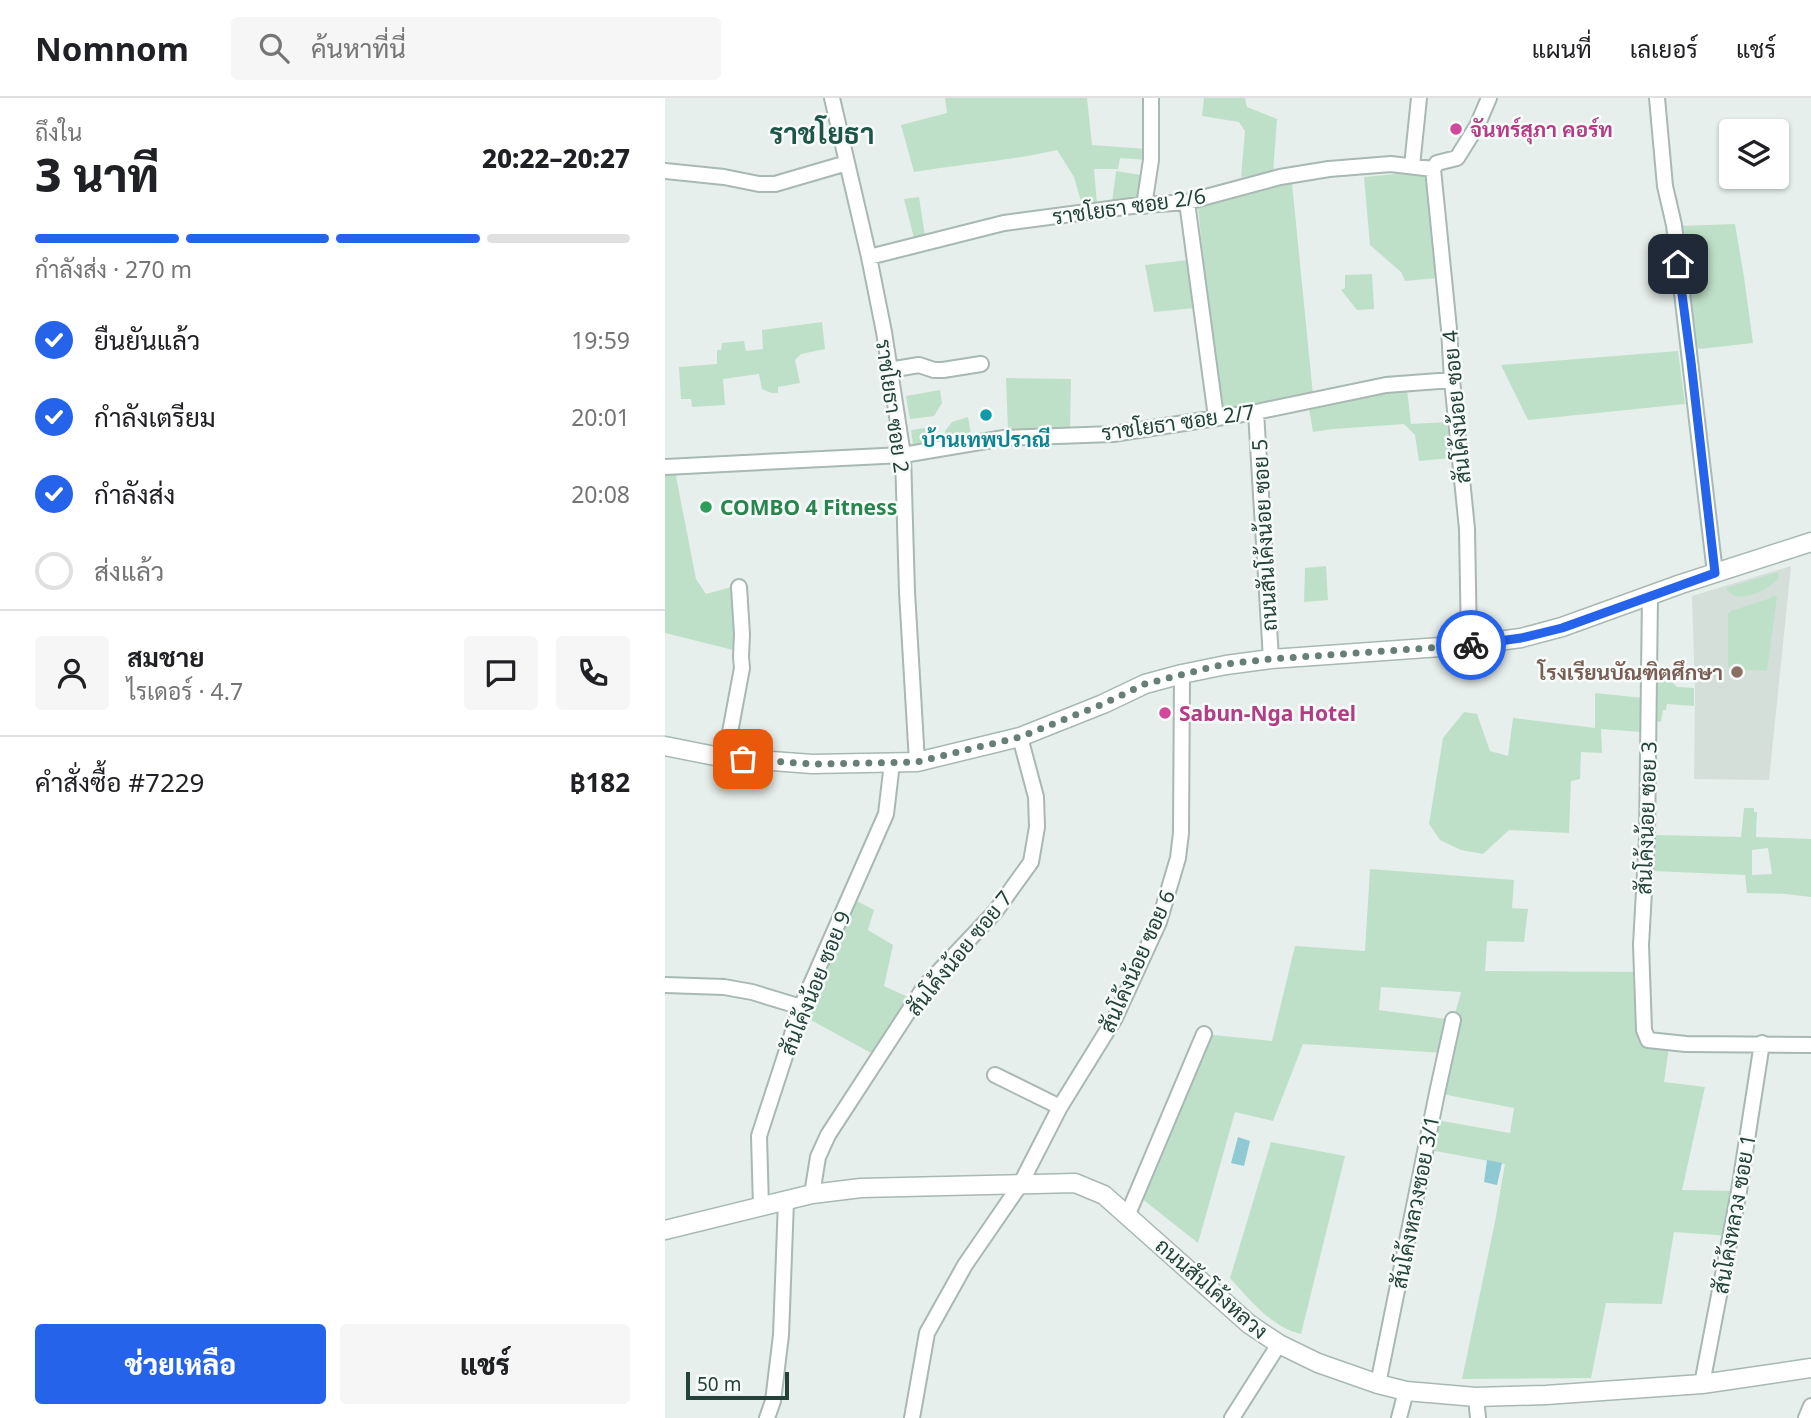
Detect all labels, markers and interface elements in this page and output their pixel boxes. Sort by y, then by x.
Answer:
search box [231,17,721,80]
text: Nomnom [35,26,189,71]
icon: search [255,29,293,67]
text: ค้นหาที่นี่ [311,30,406,66]
text: แผนที่ [1532,32,1592,65]
text: เลเยอร์ [1630,32,1698,65]
text: แชร์ [1736,32,1776,65]
district label: ราชโยธา [770,114,874,152]
place label: จันทร์สุภา คอร์ท [1470,115,1613,145]
text: ถึงใน [35,116,82,148]
map controls [1719,119,1789,189]
button: layers [1719,119,1789,189]
marker: จันทร์สุภา คอร์ท [1448,121,1464,137]
text: 20:22–20:27 [482,140,630,176]
text: 3 นาที [35,143,159,205]
street label: ราชโยธา ซอย 2/6 [1050,181,1208,231]
pin [1648,234,1708,294]
icon: home [1659,245,1697,283]
text: กำลังส่ง · 270 m [35,253,192,285]
icon: check [35,321,73,359]
text: ยืนยันแล้ว [94,322,200,358]
text: 19:59 [571,324,630,356]
street label: สันโค้งน้อย ซอย 4 [1435,329,1477,485]
street label: ราชโยธา ซอย 2 [870,337,916,475]
street label: ราชโยธา ซอย 2/7 [1099,397,1257,447]
icon: check [35,398,73,436]
text: กำลังเตรียม [94,399,216,435]
text: 20:01 [571,401,630,433]
marker: บ้านเทพปราณี [978,407,994,423]
place label: บ้านเทพปราณี [922,425,1050,453]
street label: ถนนสันโค้งน้อย ซอย 5 [1245,438,1283,632]
icon: check [35,475,73,513]
text: กำลังส่ง [94,476,175,512]
text: 20:08 [571,478,630,510]
place label: COMBO 4 Fitness [720,493,897,521]
marker: COMBO 4 Fitness [698,499,714,515]
text: ส่งแล้ว [94,553,164,589]
courier [1436,610,1506,680]
icon: bike [1452,626,1490,664]
button: person [35,636,109,710]
button: chat [464,636,538,710]
button: phone [556,636,630,710]
text: สมชาย [127,639,204,675]
place label: โรงเรียนบัณฑิตศึกษา [1536,658,1723,686]
marker: โรงเรียนบัณฑิตศึกษา [1729,664,1745,680]
text: ไรเดอร์ · 4.7 [127,675,243,707]
place label: Sabun-Nga Hotel [1179,699,1356,727]
marker: Sabun-Nga Hotel [1157,705,1173,721]
pin [713,729,773,789]
icon: bag [724,740,762,778]
street label: สันโค้งน้อย ซอย 3 [1629,741,1663,895]
text: คำสั่งซื้อ #7229 [35,764,205,800]
text: ฿182 [570,764,630,800]
street label: สันโค้งน้อย ซอย 7 [900,884,1018,1022]
street label: สันโค้งน้อย ซอย 6 [1093,885,1181,1037]
street label: สันโค้งน้อย ซอย 9 [773,907,857,1059]
street label: สันโค้งหลวงซอย 3/1 [1384,1113,1446,1291]
street label: สันโค้งหลวง ซอย 1 [1706,1132,1762,1296]
street label: ถนนสันโค้งหลวง [1150,1231,1274,1345]
button: ช่วยเหลือ [35,1324,326,1404]
button: แชร์ [340,1324,630,1404]
scale bar [686,1369,789,1401]
text: 50 m [697,1371,741,1397]

